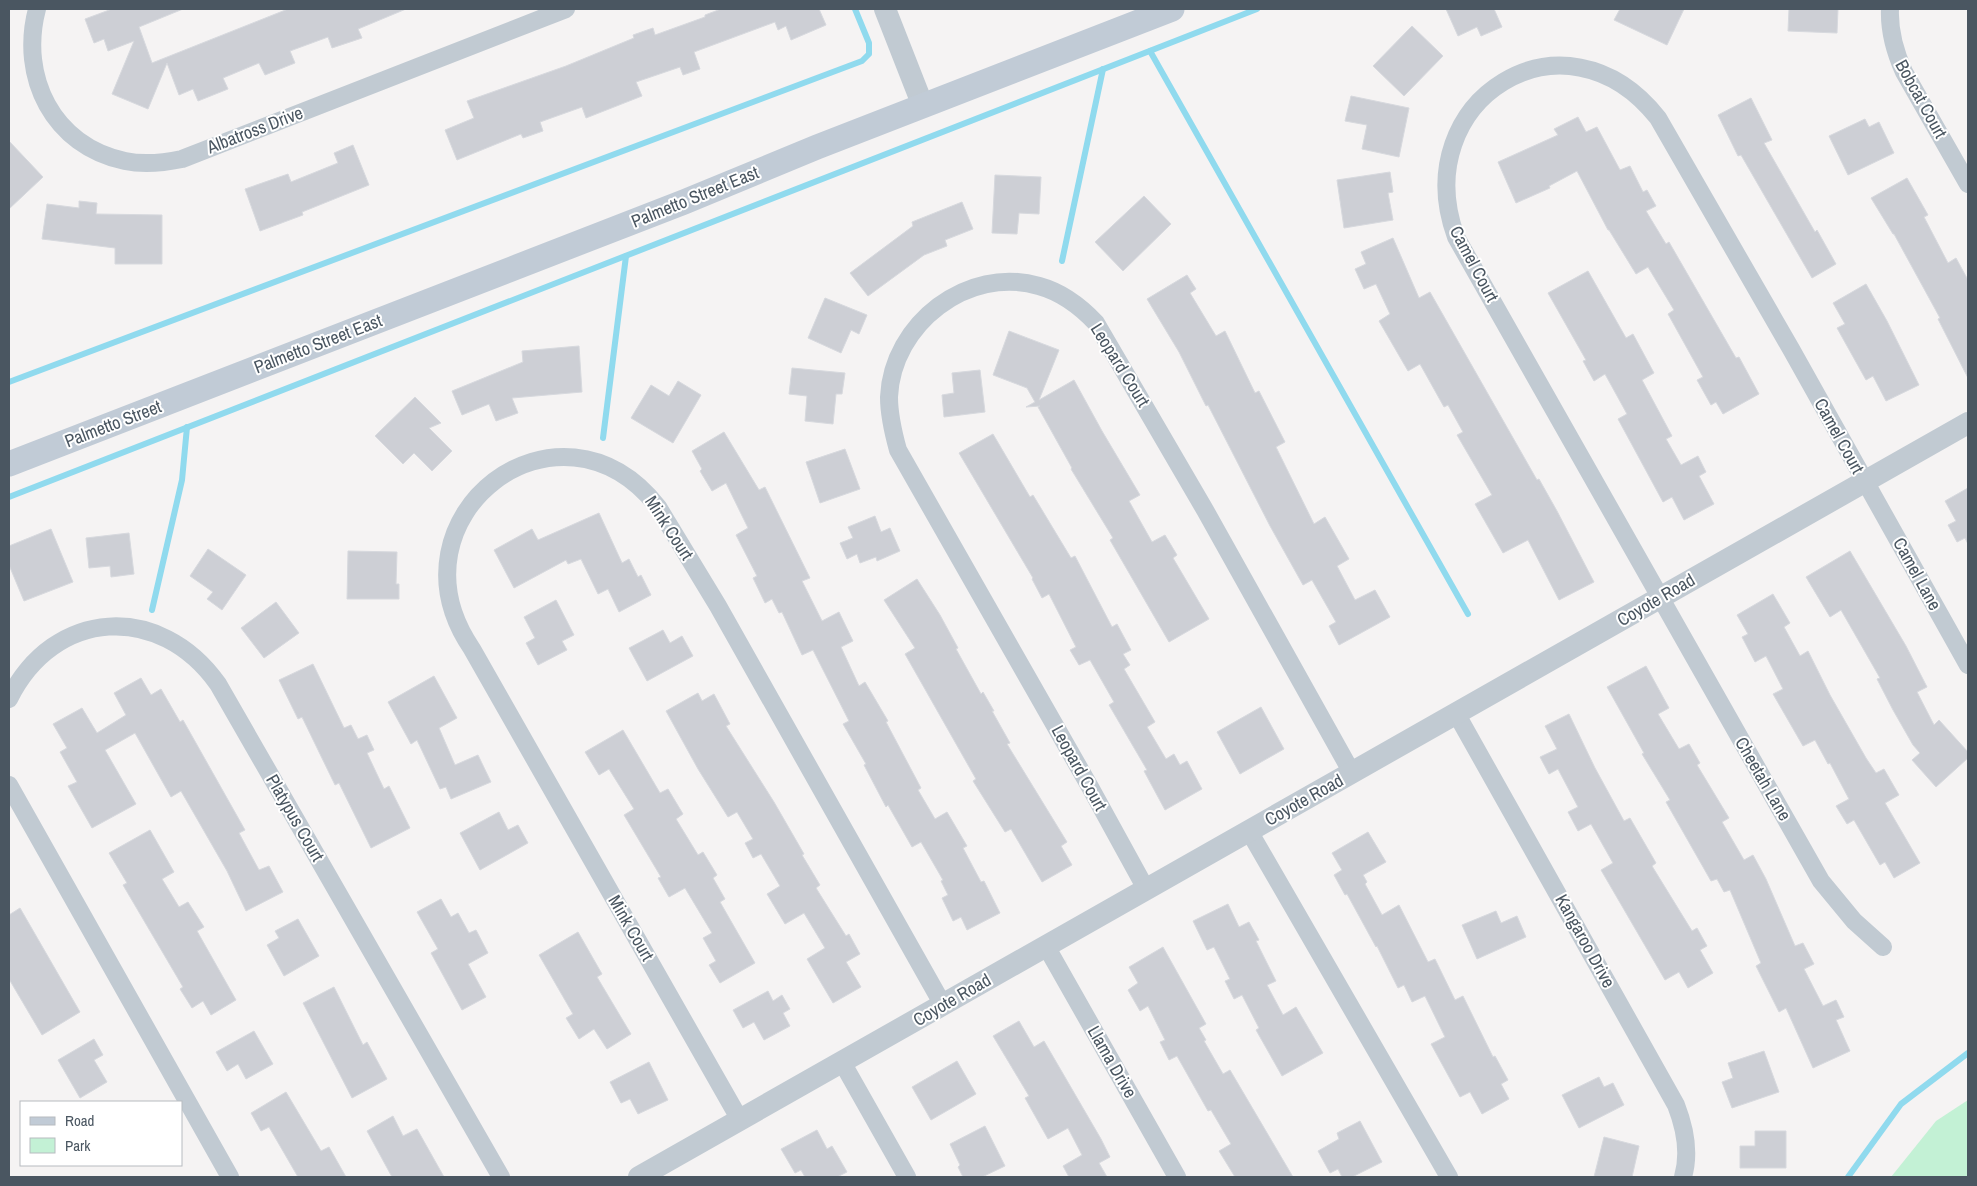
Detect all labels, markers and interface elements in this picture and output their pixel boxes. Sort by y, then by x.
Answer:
street label: Bobcat Court [1890,55,1953,142]
street label: Albatross Drive [202,100,306,160]
street label: Palmetto Street East [627,160,762,233]
street label: Camel Court [1444,221,1505,306]
street label: Palmetto Street East [250,308,385,379]
street label: Leopard Court [1085,318,1156,411]
street label: Camel Court [1808,393,1870,478]
street label: Palmetto Street [61,394,165,453]
street label: Mink Court [639,491,700,565]
street label: Camel Lane [1887,533,1948,615]
street label: Coyote Road [1612,567,1699,632]
street label: Leopard Court [1046,720,1113,815]
street label: Cheetah Lane [1729,732,1797,825]
street label: Coyote Road [1260,768,1347,831]
street label: Platypus Court [260,770,330,866]
street label: Kangaroo Drive [1549,889,1621,992]
street label: Mink Court [603,890,660,965]
street label: Coyote Road [908,967,995,1032]
street label: Llama Drive [1082,1021,1143,1102]
legend [20,1101,182,1166]
text: Road [65,1110,94,1131]
text: Park [65,1135,91,1156]

